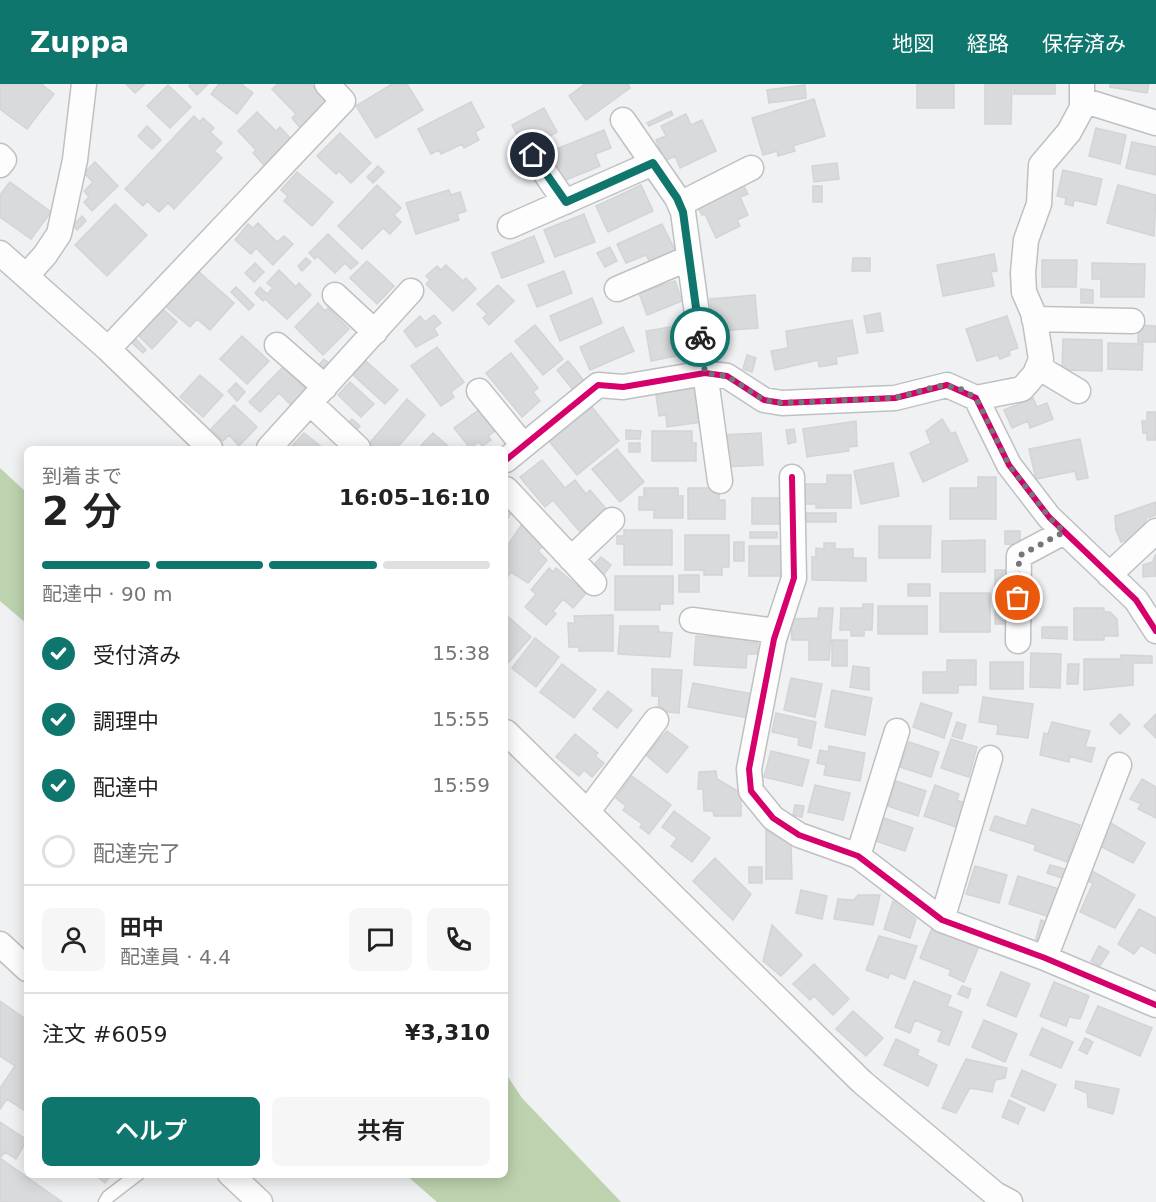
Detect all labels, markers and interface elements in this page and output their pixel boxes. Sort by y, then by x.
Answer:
text: Zuppa [30,26,129,59]
text: 地図 [892,32,934,56]
text: 経路 [967,32,1009,56]
text: 保存済み [1042,32,1126,56]
pin [507,129,558,180]
icon: home [516,138,549,171]
courier [670,307,730,367]
icon: bike [684,321,717,354]
text: 到着まで [42,464,122,488]
text: 16:05–16:10 [339,485,490,510]
text: 2 分 [42,489,122,534]
pin [992,572,1043,623]
icon: bag [1001,581,1034,614]
text: 配達中 · 90 m [42,582,172,606]
icon: check [42,637,75,670]
text: 15:38 [432,641,490,665]
text: 受付済み [93,643,181,668]
icon: check [42,703,75,736]
text: 15:55 [432,707,490,731]
text: 調理中 [93,709,159,734]
icon: check [42,769,75,802]
text: 15:59 [432,773,490,797]
text: 配達中 [93,775,159,800]
text: 配達完了 [93,841,181,866]
button: person [42,908,105,971]
button: chat [349,908,412,971]
button: phone [427,908,490,971]
text: 田中 [120,915,164,940]
text: 配達員 · 4.4 [120,945,231,969]
text: ¥3,310 [405,1020,490,1045]
text: 注文 #6059 [42,1022,167,1047]
button: ヘルプ [42,1097,260,1166]
button: 共有 [272,1097,490,1166]

